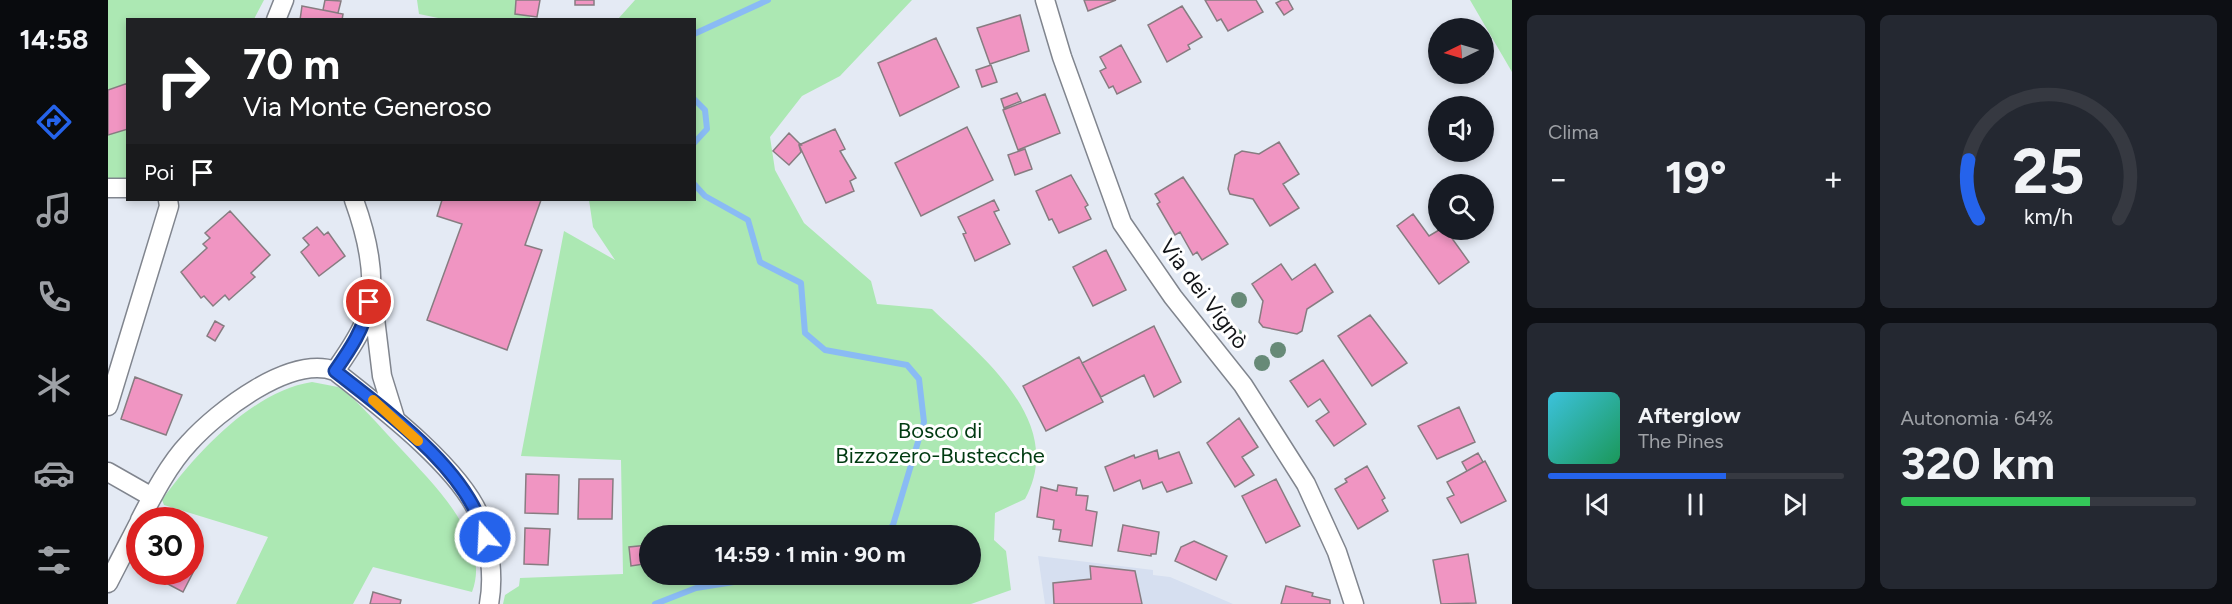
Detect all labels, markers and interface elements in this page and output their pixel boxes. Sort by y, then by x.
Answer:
north arrow [1428,18,1494,84]
map controls [1428,18,1494,240]
text: 14:58 [20,23,88,56]
text: 70 m [243,39,340,90]
icon: right [144,42,222,120]
text: Via Monte Generoso [243,90,492,123]
button: sound [1428,96,1494,162]
icon: directions [33,101,75,143]
text: Clima [1548,120,1599,144]
text: 25 [2012,134,2084,209]
text: 19° [1665,150,1727,204]
icon: arrive [186,156,219,189]
text: Poi [144,159,174,186]
text: − [1548,159,1569,198]
text: + [1823,159,1843,198]
button: search [1428,174,1494,240]
icon: music [33,189,75,231]
text: km/h [2024,204,2073,229]
street label: Via dei Vignò [1154,234,1254,354]
icon: phone [33,276,75,318]
pin [343,276,394,327]
icon: arrive [352,285,385,318]
icon: climate [33,364,75,406]
text: Afterglow [1638,402,1741,429]
text: Autonomia · 64% [1901,406,2053,430]
park label: Bosco di Bizzozero-Bustecche [835,417,1045,469]
text: The Pines [1638,429,1724,453]
text: 320 km [1901,436,2055,490]
icon: car [33,452,75,494]
icon: previous [1581,488,1614,521]
icon: pause [1679,488,1712,521]
icon: next [1778,488,1811,521]
position arrow [453,505,517,569]
speed limit sign: 30 [126,507,204,585]
icon: filters [33,539,75,581]
text: 14:59 · 1 min · 90 m [714,541,906,568]

